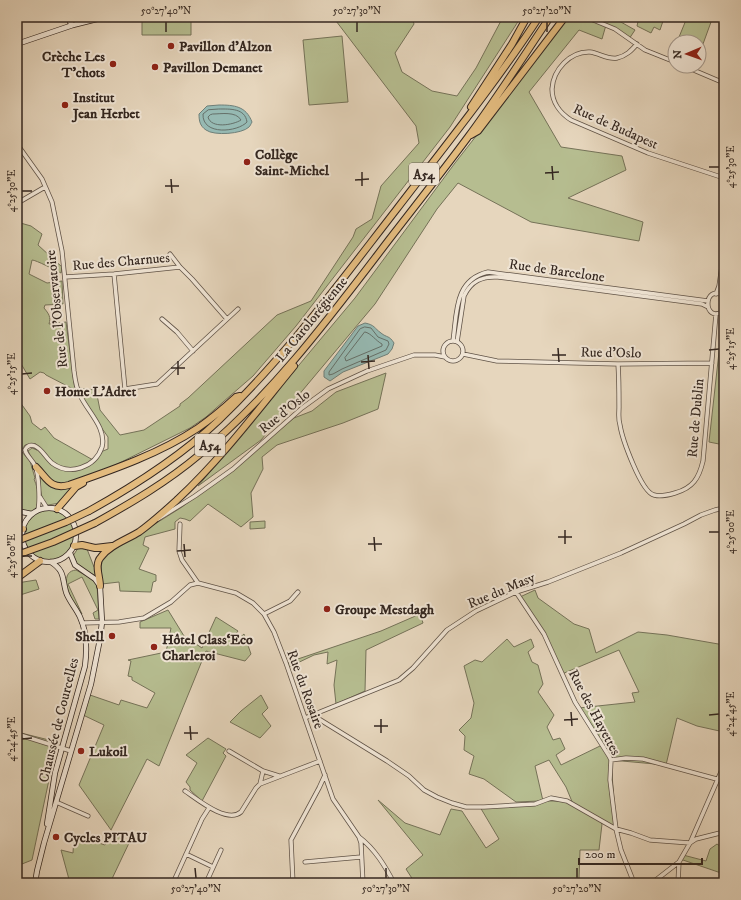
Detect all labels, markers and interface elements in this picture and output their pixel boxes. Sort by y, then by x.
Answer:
text: 50°27'40"N [141,5,191,17]
text: 50°27'30"N [333,5,381,17]
text: 50°27'20"N [522,5,572,17]
north arrow [667,34,707,74]
place label: Pavillon d'Alzon [179,38,272,56]
marker: Pavillon d'Alzon [166,41,176,51]
place label: Crèche Les T'chots [42,48,105,82]
text: N [671,50,685,59]
marker: Crèche Les T'chots [108,59,118,69]
place label: Pavillon Demanet [163,59,263,77]
marker: Pavillon Demanet [150,62,160,72]
place label: Institut Jean Herbet [71,89,140,123]
marker: Institut Jean Herbet [60,100,70,110]
street label: Rue de Budapest [570,100,661,154]
place label: Collège Saint-Michel [255,146,330,180]
text: 4°25'30"E [725,146,737,188]
marker: Collège Saint-Michel [242,157,252,167]
road number: A54 [409,163,439,185]
text: 4°25'30"E [6,170,18,212]
street label: Rue de l'Observatoire [42,249,72,369]
street label: Rue des Charnues [72,249,171,275]
street label: Rue de Barcelone [508,255,606,287]
street label: La Carolorégienne [272,273,352,366]
text: 4°25'15"E [725,328,737,370]
street label: Rue d'Oslo [580,343,642,363]
text: 4°25'15"E [6,353,18,395]
street label: Rue de Dublin [684,377,708,458]
place label: Home L'Adret [55,383,137,401]
street label: Rue d'Oslo [255,385,314,438]
marker: Home L'Adret [42,386,52,396]
road number: A54 [195,434,225,456]
text: 4°25'00"E [725,510,737,554]
text: 4°25'00"E [6,534,18,578]
street label: Rue du Masy [465,568,538,613]
place label: Groupe Mestdagh [335,601,435,619]
marker: Groupe Mestdagh [322,604,332,614]
place label: Shell [75,628,105,646]
marker: Shell [107,631,117,641]
place label: Hôtel Class‘Eco Charleroi [162,631,253,665]
marker: Hôtel Class‘Eco Charleroi [149,642,159,652]
street label: Rue du Rosaire [282,647,328,732]
street label: Chaussée de Courcelles [35,656,83,784]
street label: Rue des Hayettes [564,666,624,759]
text: 4°24'45"E [725,692,737,736]
text: 4°24'45"E [6,717,18,761]
place label: Lukoil [89,743,128,761]
marker: Lukoil [76,746,86,756]
place label: Cycles PITAU [64,829,147,847]
marker: Cycles PITAU [51,832,61,842]
scale bar [579,840,702,866]
text: 200 m [585,847,615,862]
text: 50°27'40"N [171,883,221,895]
text: 50°27'30"N [362,883,410,895]
text: 50°27'20"N [552,883,602,895]

